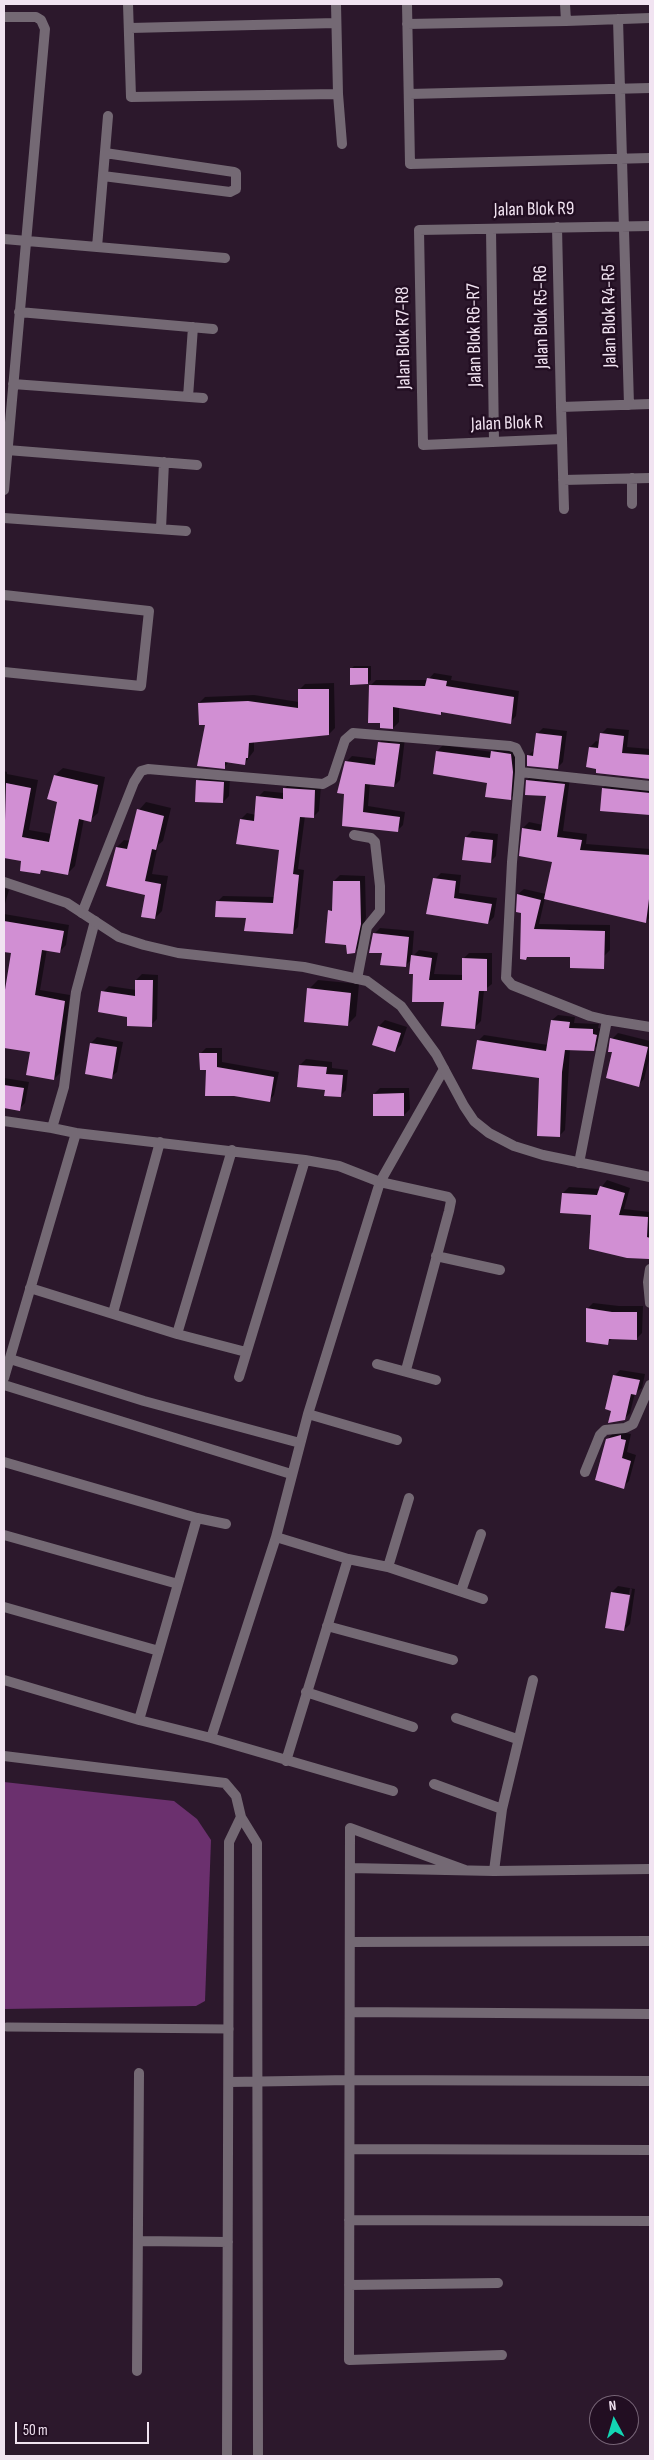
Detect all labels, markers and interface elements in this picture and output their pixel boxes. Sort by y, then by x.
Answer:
street label: Jalan Blok R9 [494,198,574,222]
street label: Jalan Blok R4-R5 [598,264,622,368]
street label: Jalan Blok R5-R6 [530,265,554,369]
street label: Jalan Blok R6-R7 [463,283,487,387]
street label: Jalan Blok R7-R8 [392,286,416,390]
street label: Jalan Blok R [471,411,543,437]
north arrow [589,2395,639,2445]
text: N [608,2397,617,2414]
scale bar [18,2412,151,2444]
text: 50 m [23,2421,48,2440]

